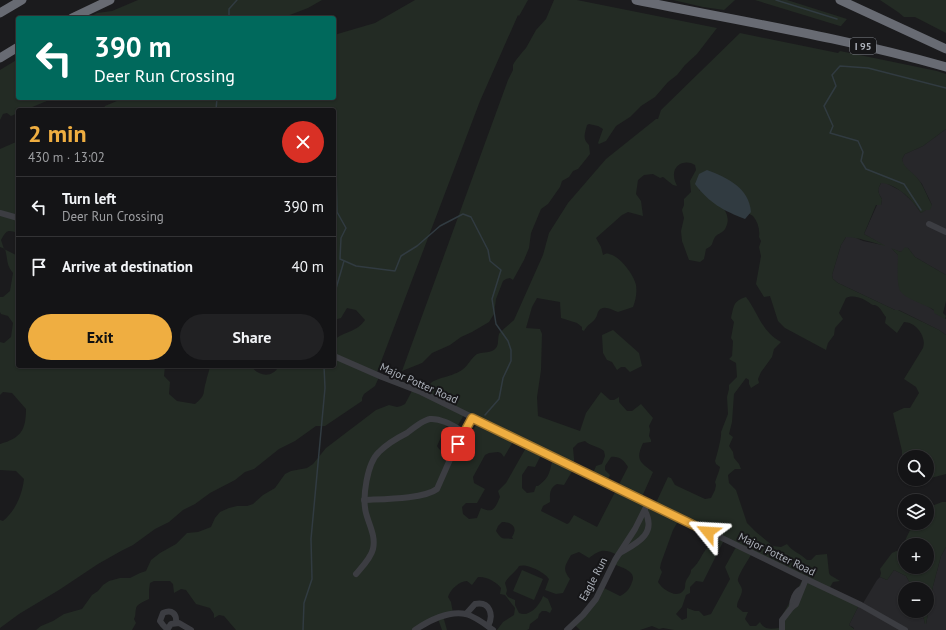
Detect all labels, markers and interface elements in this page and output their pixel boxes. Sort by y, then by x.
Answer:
text: 390 m [94,28,171,65]
icon: left [28,32,80,84]
road number: I 95 [850,38,876,54]
text: Deer Run Crossing [94,64,235,87]
text: 2 min [28,118,87,149]
button: close [282,121,324,163]
text: 430 m · 13:02 [28,149,105,166]
text: Turn left [62,189,116,208]
icon: left [28,196,50,218]
text: 390 m [283,197,324,216]
text: Deer Run Crossing [62,208,164,225]
icon: arrive [28,256,50,278]
text: Arrive at destination [62,257,193,276]
text: 40 m [291,257,324,276]
button: Exit [28,314,172,360]
button: Share [180,314,324,360]
street label: Major Potter Road [378,359,460,407]
pin [441,427,475,461]
icon: arrive [447,433,469,455]
map controls [898,450,934,618]
button: search [898,450,934,486]
button: layers [898,494,934,530]
position arrow [687,511,729,553]
street label: Major Potter Road [736,529,818,579]
button: + [898,538,934,574]
street label: Eagle Run [576,555,610,603]
button: − [898,582,934,618]

